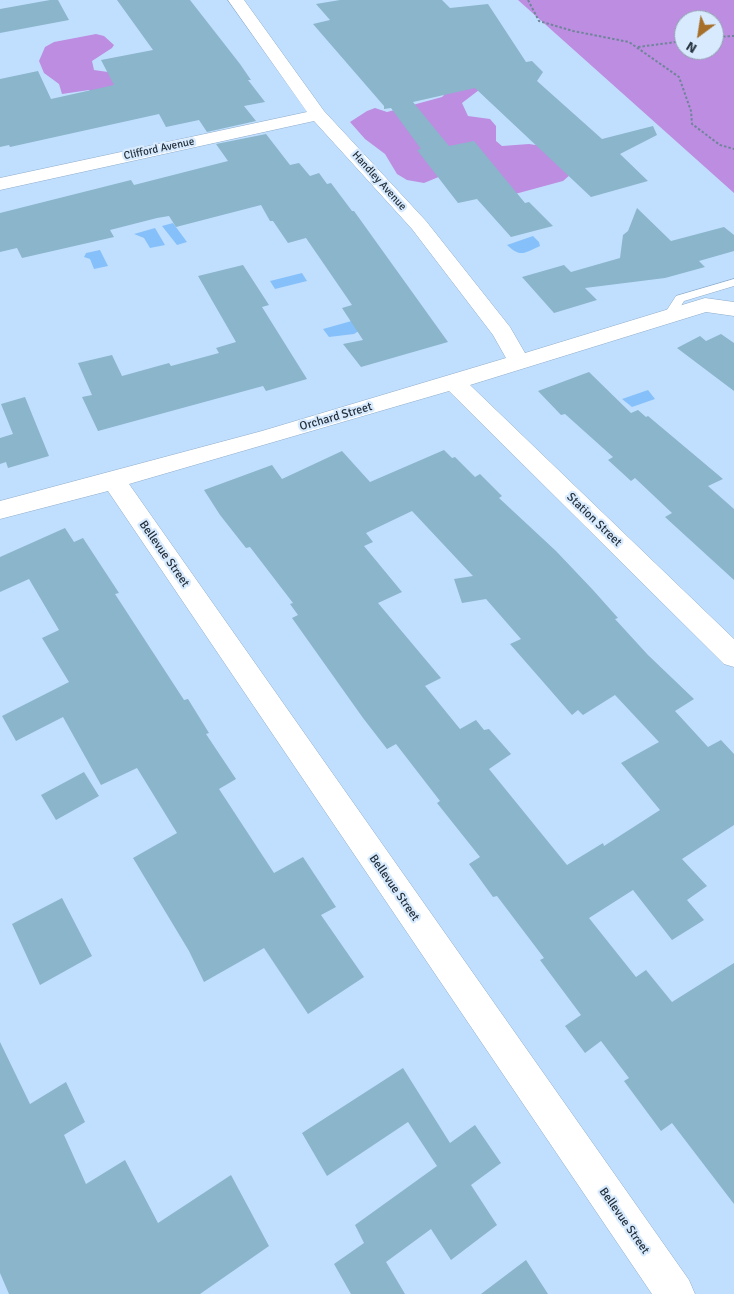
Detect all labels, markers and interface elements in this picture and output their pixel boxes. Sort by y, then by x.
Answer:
north arrow [674,10,724,60]
text: N [683,38,700,57]
street label: Clifford Avenue [122,135,196,163]
street label: Handley Avenue [349,149,409,213]
street label: Orchard Street [298,400,374,434]
street label: Station Street [563,490,625,550]
street label: Bellevue Street [136,518,192,590]
street label: Bellevue Street [366,852,422,924]
street label: Bellevue Street [596,1185,652,1257]

